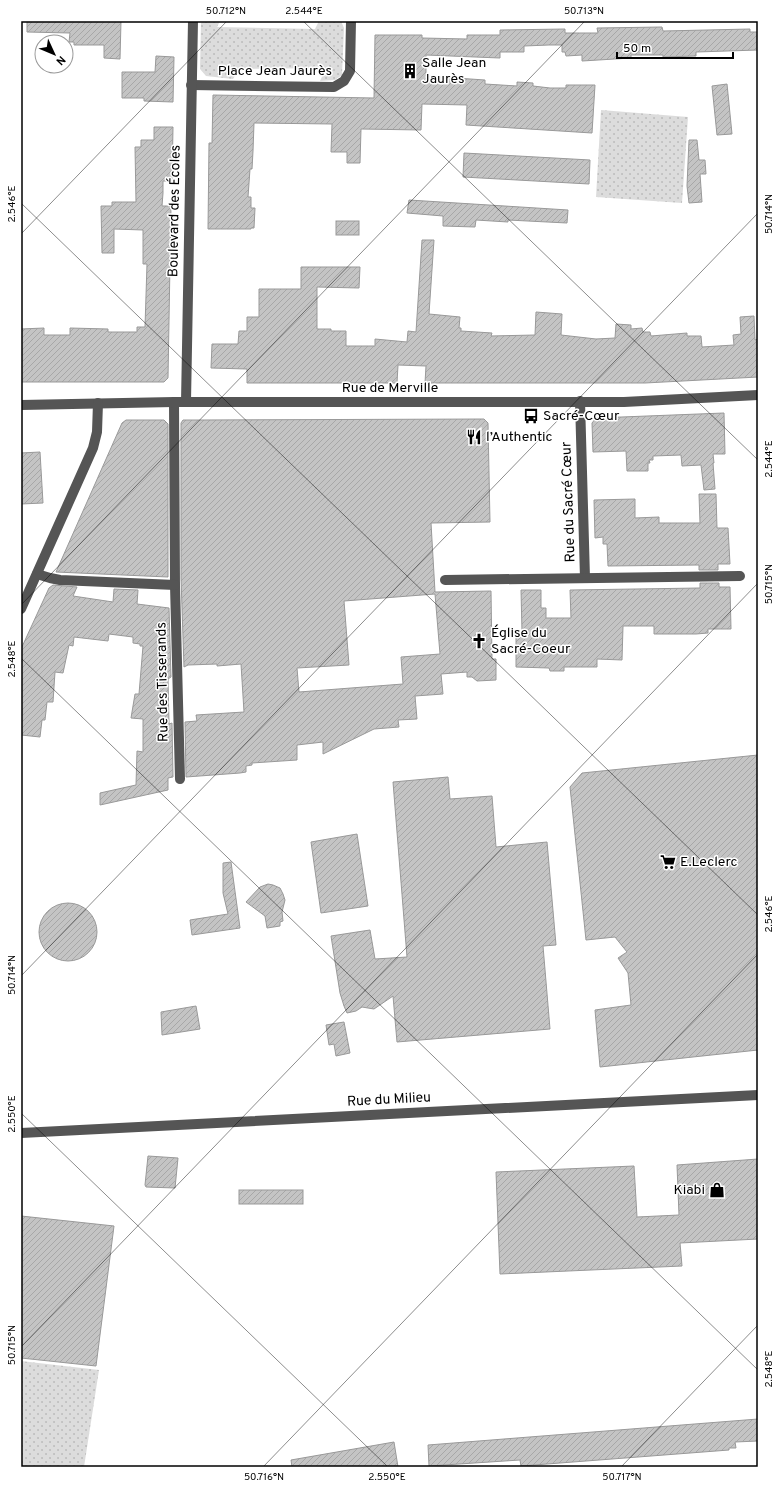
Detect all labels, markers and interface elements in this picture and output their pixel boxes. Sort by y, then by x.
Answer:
text: 50.712°N [206,5,246,18]
text: 2.544°E [285,5,323,18]
text: 50.713°N [564,5,604,18]
north arrow [34,34,74,74]
scale bar [617,34,733,60]
text: 50 m [623,41,651,57]
text: N [53,53,68,68]
place label: Salle Jean Jaurès [422,55,486,88]
building icon: Salle Jean Jaurès [401,62,419,80]
street label: Place Jean Jaurès [218,63,332,80]
street label: Boulevard des Écoles [164,145,185,277]
text: 2.546°E [6,185,19,223]
text: 50.714°N [763,194,776,234]
street label: Rue de Merville [342,380,438,397]
bus stop icon: Sacré-Cœur [522,407,540,425]
place label: Sacré-Cœur [543,408,620,425]
restaurant icon: l’Authentic [465,428,483,446]
place label: l’Authentic [486,429,553,446]
text: 2.544°E [763,440,776,478]
street label: Rue du Sacré Cœur [558,441,580,563]
text: 50.715°N [763,564,776,604]
street label: Rue des Tisserands [153,622,173,742]
place label: Église du Sacré-Coeur [491,624,571,658]
church icon: Église du Sacré-Coeur [470,632,488,650]
text: 2.548°E [6,640,19,678]
supermarket icon: E.Leclerc [659,853,677,871]
place label: E.Leclerc [680,854,738,871]
text: 2.546°E [763,895,776,933]
text: 50.714°N [6,955,19,995]
street label: Rue du Milieu [346,1089,432,1111]
text: 2.550°E [6,1095,19,1133]
shop icon: Kiabi [708,1181,726,1199]
place label: Kiabi [673,1182,705,1199]
text: 50.715°N [6,1325,19,1365]
text: 2.548°E [763,1350,776,1388]
text: 50.716°N [244,1471,284,1484]
text: 2.550°E [368,1471,406,1484]
text: 50.717°N [602,1471,642,1484]

